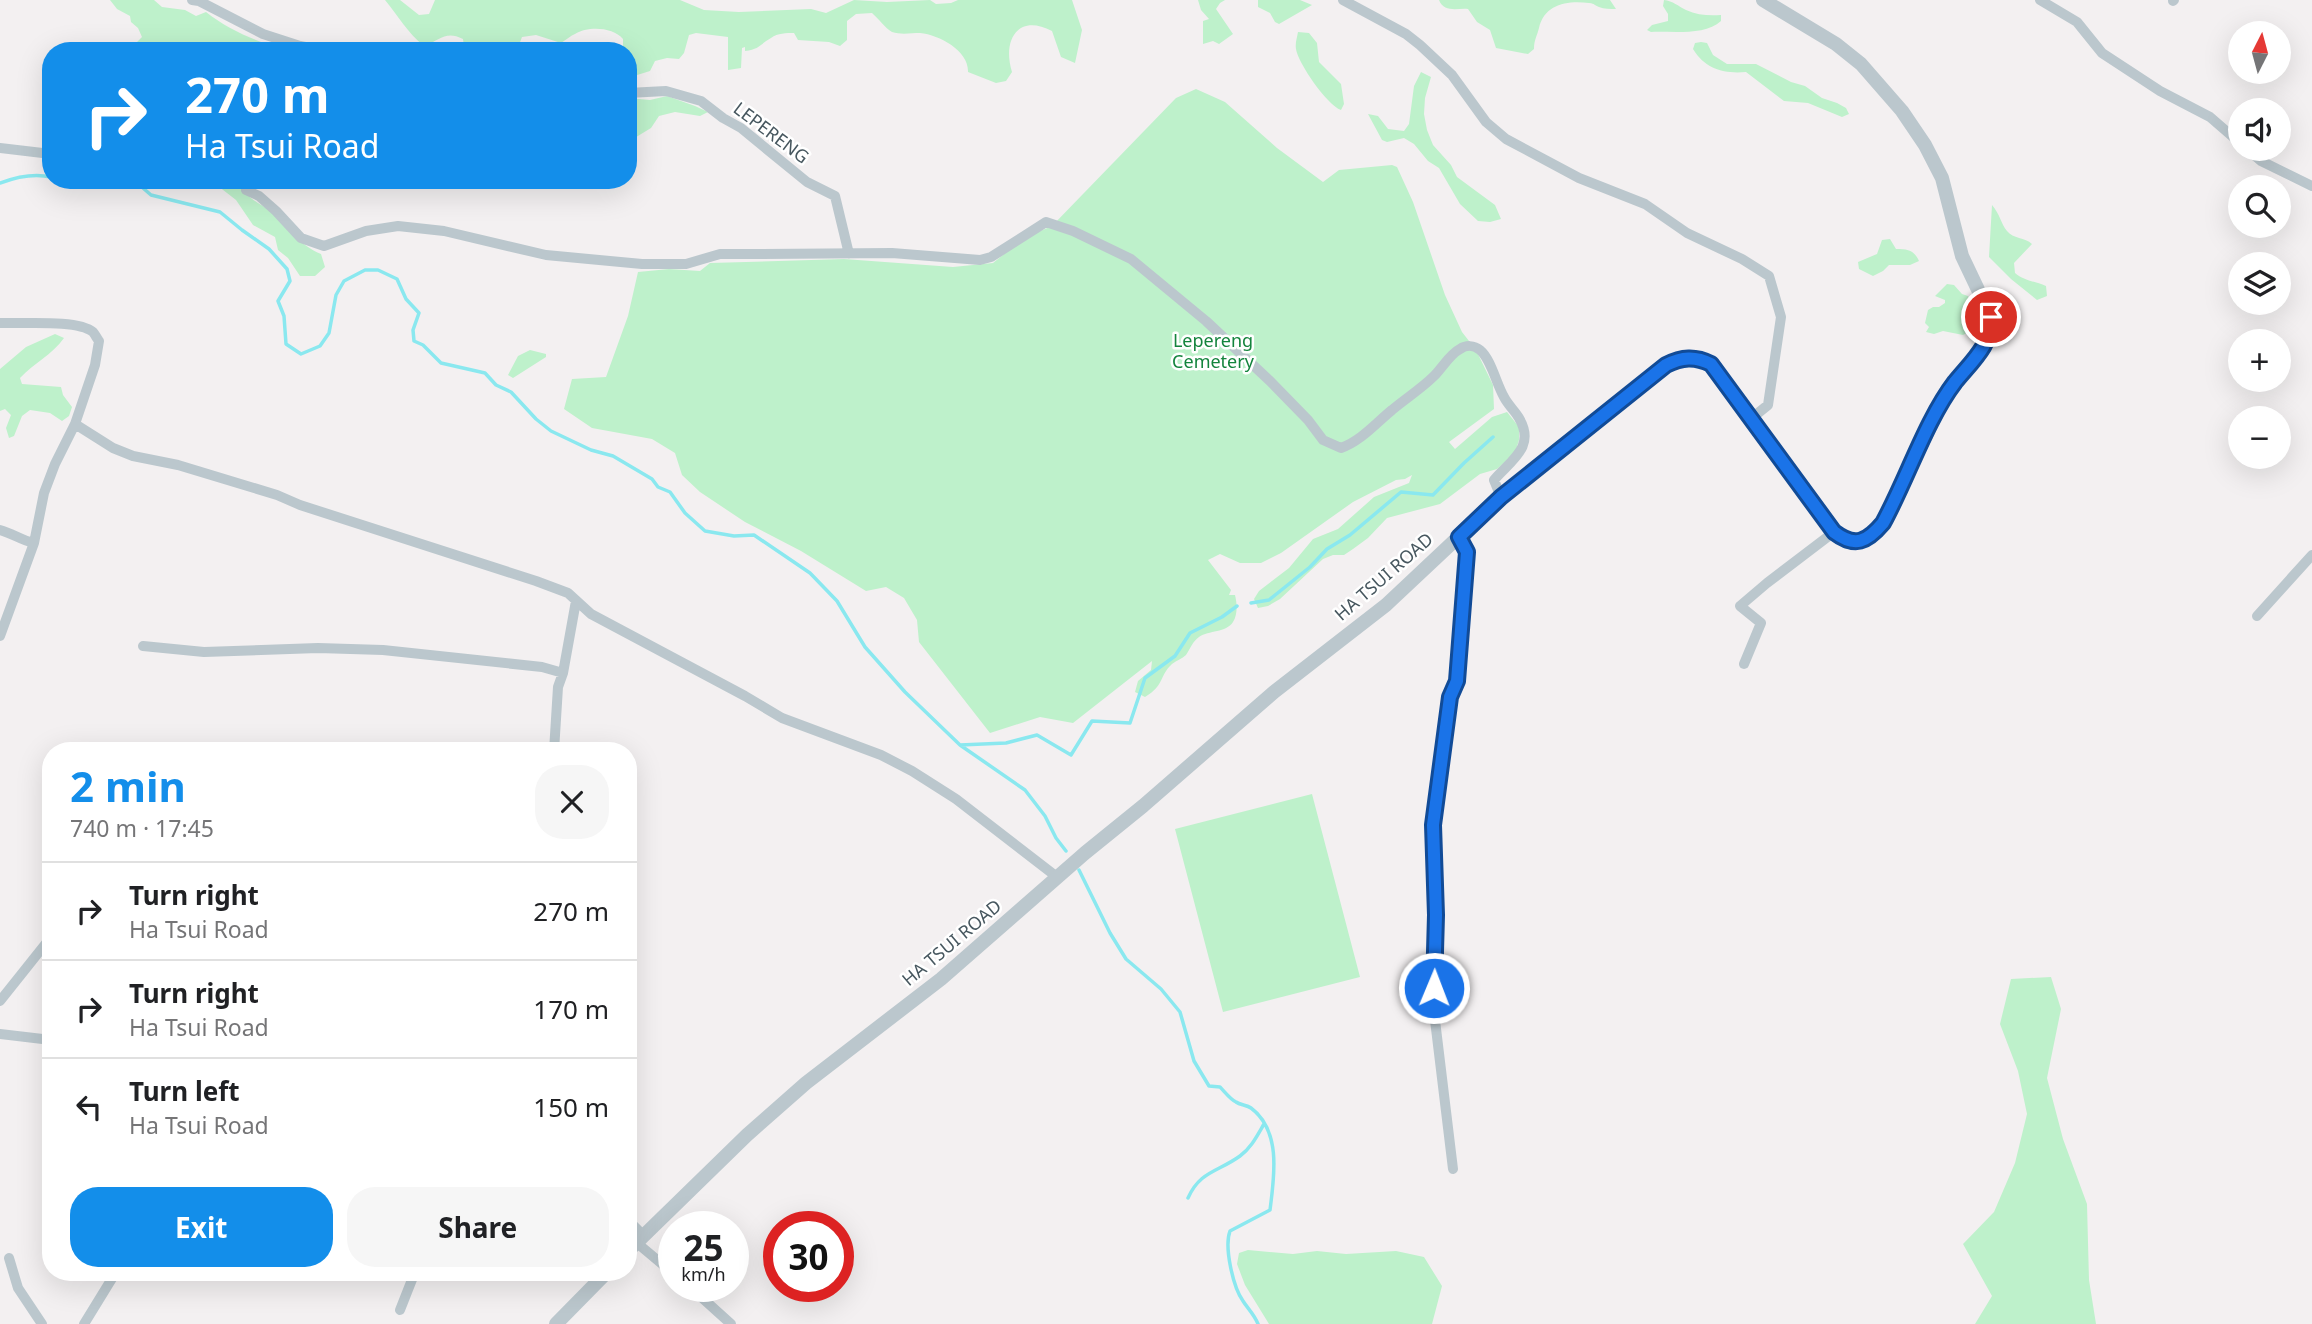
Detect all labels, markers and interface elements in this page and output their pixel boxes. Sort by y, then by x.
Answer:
north arrow [2228,21,2291,84]
map controls [2228,21,2291,469]
text: 270 m [185,61,330,127]
icon: right [70,70,161,161]
street label: LEPERENG [729,96,814,168]
button: sound [2228,98,2291,161]
text: Ha Tsui Road [185,124,379,167]
button: search [2228,175,2291,238]
button: layers [2228,252,2291,315]
pin [1961,287,2021,347]
icon: arrive [1972,298,2010,336]
park label: Lepereng Cemetery [1172,328,1255,373]
button: + [2228,329,2291,392]
button: − [2228,406,2291,469]
street label: HA TSUI ROAD [1329,527,1438,626]
text: 2 min [70,757,186,814]
button: close [535,765,609,839]
text: 740 m · 17:45 [70,812,214,844]
text: Turn right [129,877,259,913]
icon: right [70,892,108,930]
text: 270 m [533,893,609,929]
street label: HA TSUI ROAD [897,894,1006,991]
text: Ha Tsui Road [129,913,269,945]
position arrow [1397,951,1471,1025]
text: Turn right [129,975,259,1011]
icon: right [70,990,108,1028]
text: 170 m [533,991,609,1027]
text: Ha Tsui Road [129,1011,269,1043]
text: Turn left [129,1073,240,1109]
icon: left [70,1088,108,1126]
text: 150 m [533,1089,609,1125]
text: Ha Tsui Road [129,1109,269,1141]
button: Exit [70,1187,333,1267]
button: Share [347,1187,609,1267]
speed limit sign: 30 [763,1211,854,1302]
text: 25 [683,1224,724,1271]
text: km/h [681,1262,726,1286]

